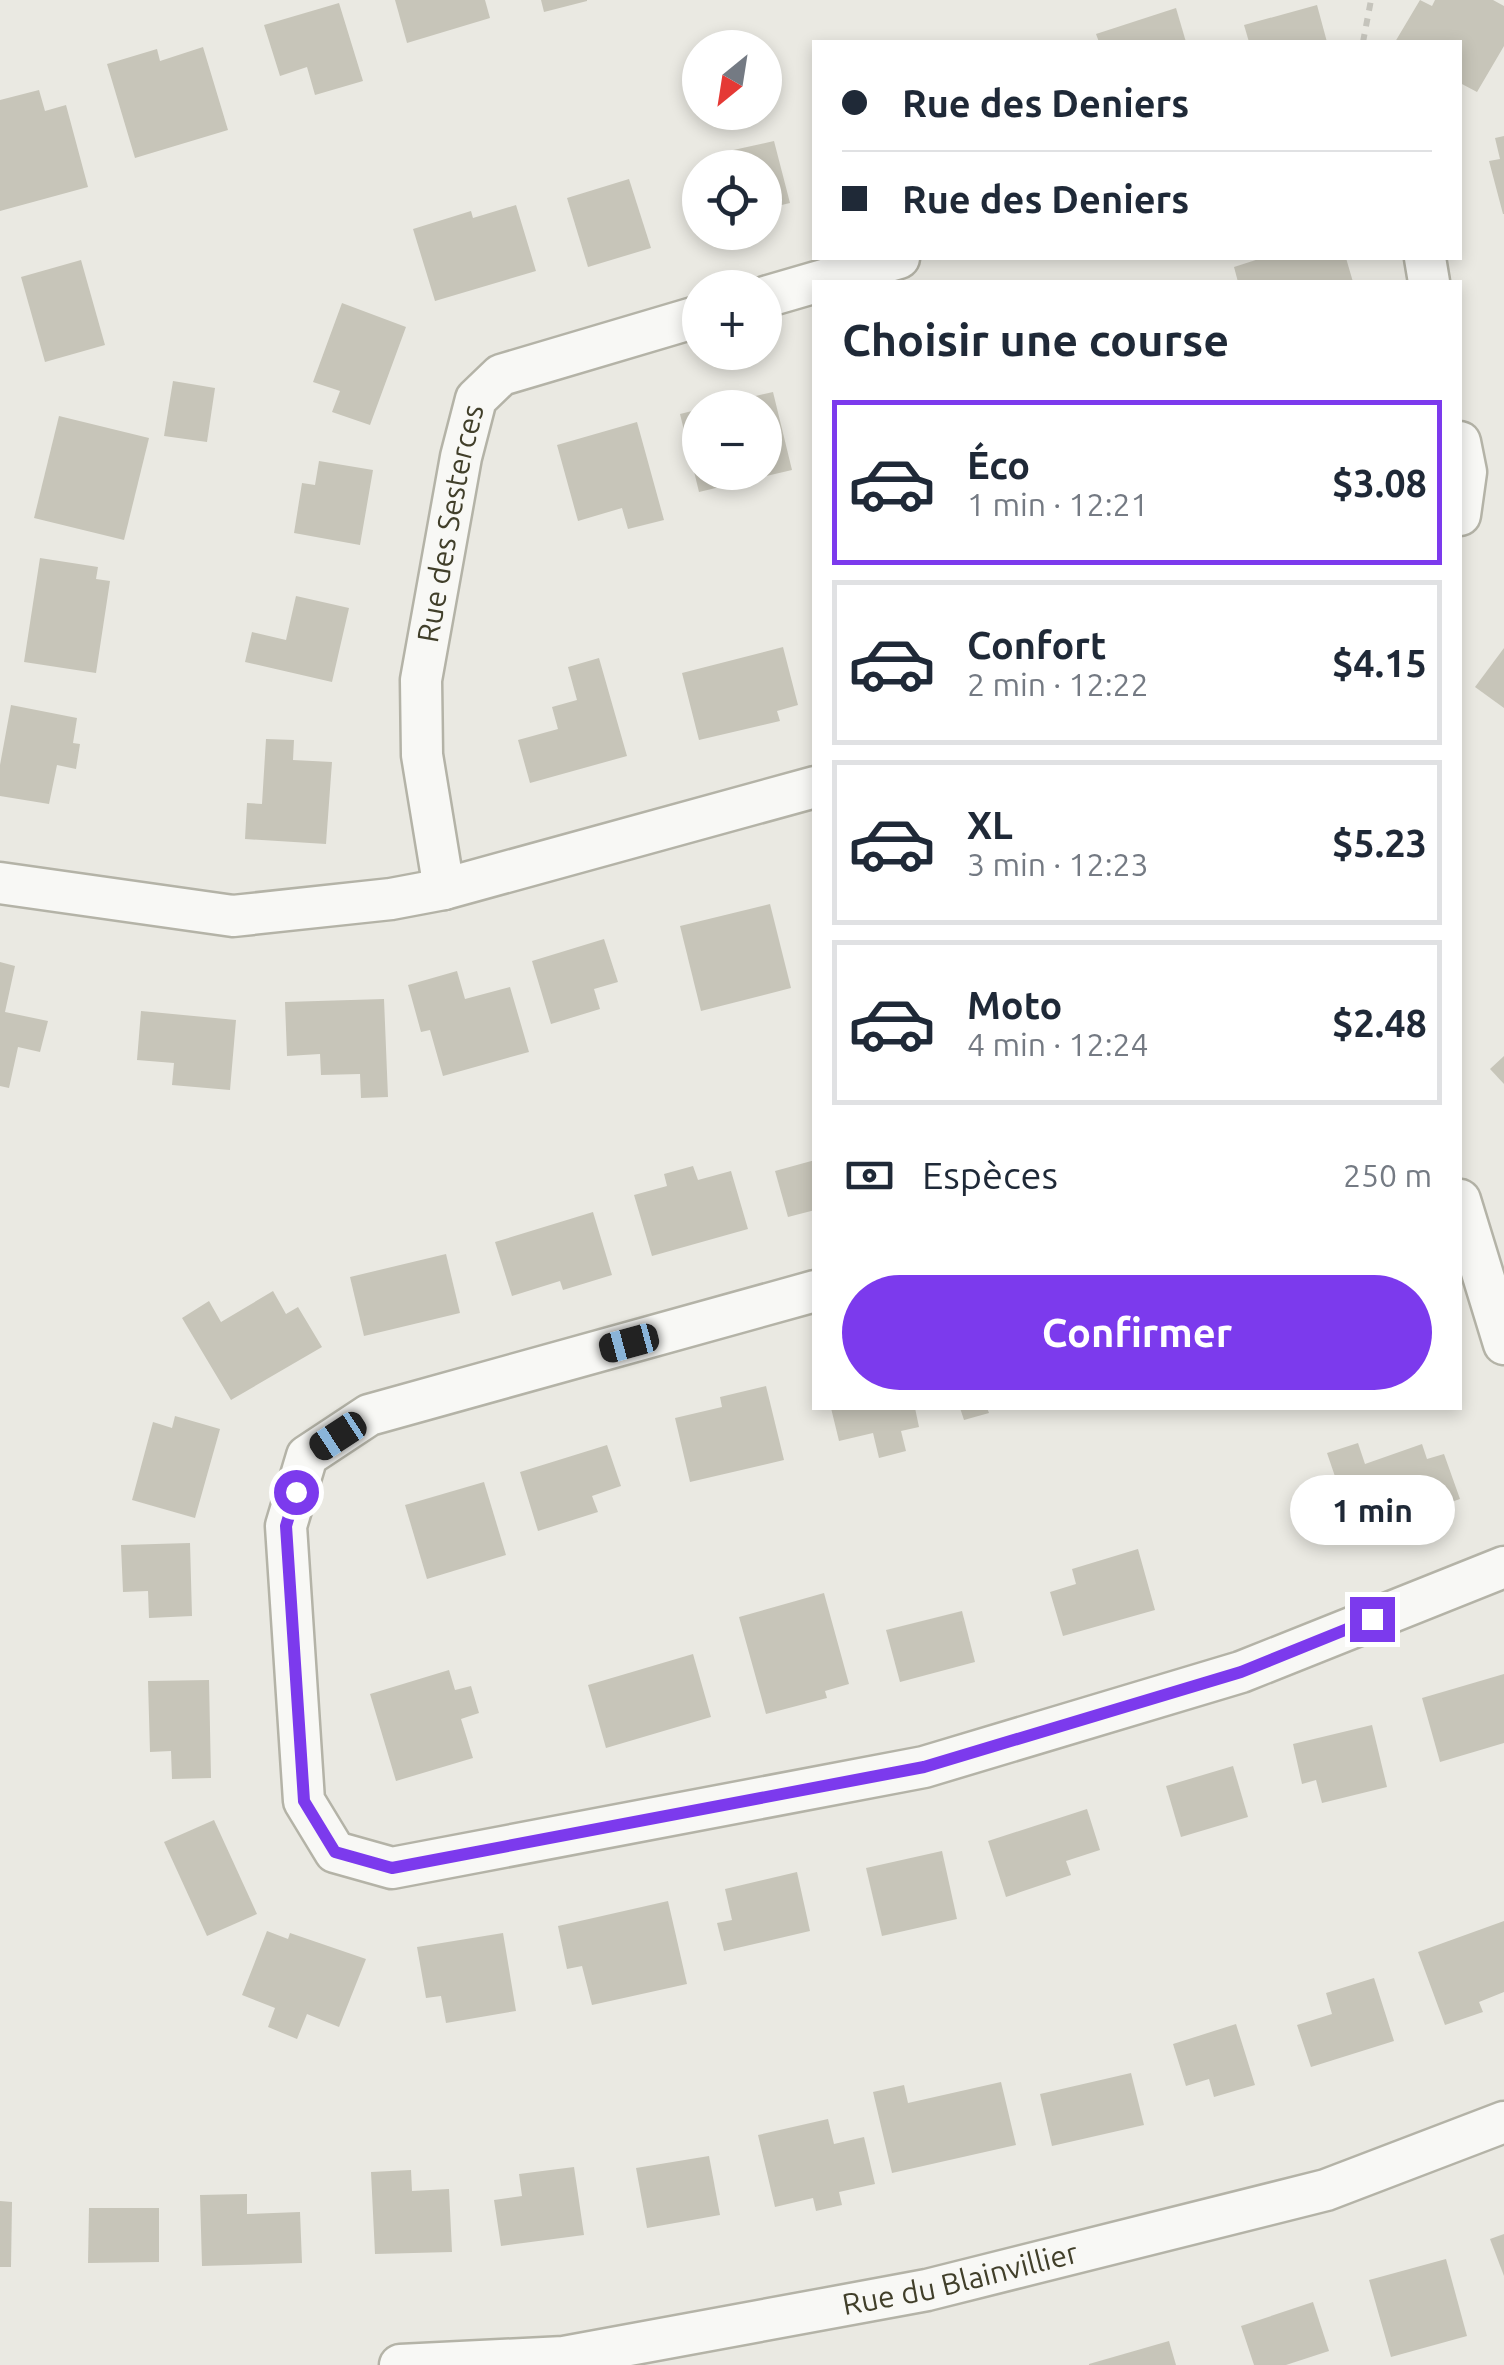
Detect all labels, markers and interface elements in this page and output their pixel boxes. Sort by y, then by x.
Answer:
north arrow [682,30,782,130]
map controls [682,30,782,490]
text: Rue des Deniers [902,82,1189,124]
button: locate [682,150,782,250]
text: Rue des Deniers [902,178,1189,220]
button: + [682,270,782,370]
text: Choisir une course [842,314,1229,365]
button: − [682,390,782,490]
street label: Rue des Sesterces [410,401,490,645]
icon: car [847,438,937,528]
text: Éco [967,444,1030,486]
text: $3.08 [1332,462,1427,504]
text: 1 min · 12:21 [967,486,1149,522]
icon: car [847,618,937,708]
text: Confort [967,624,1106,666]
text: $4.15 [1332,642,1427,684]
text: 2 min · 12:22 [967,666,1149,702]
icon: car [847,798,937,888]
text: XL [967,804,1013,846]
text: $5.23 [1332,822,1427,864]
text: 3 min · 12:23 [967,846,1149,882]
icon: car [847,978,937,1068]
text: Moto [967,984,1062,1026]
text: $2.48 [1332,1002,1427,1044]
text: 4 min · 12:24 [967,1026,1149,1062]
icon: cash [842,1148,897,1203]
text: Espèces [922,1154,1058,1196]
text: 250 m [1343,1157,1432,1193]
button: Confirmer [842,1275,1432,1390]
car [596,1321,662,1365]
car [305,1407,371,1465]
route start [274,1470,319,1515]
callout: 1 min [1290,1474,1454,1544]
text: 1 min [1332,1492,1413,1528]
route end [1350,1597,1395,1642]
street label: Rue du Blainvillier [840,2235,1082,2321]

